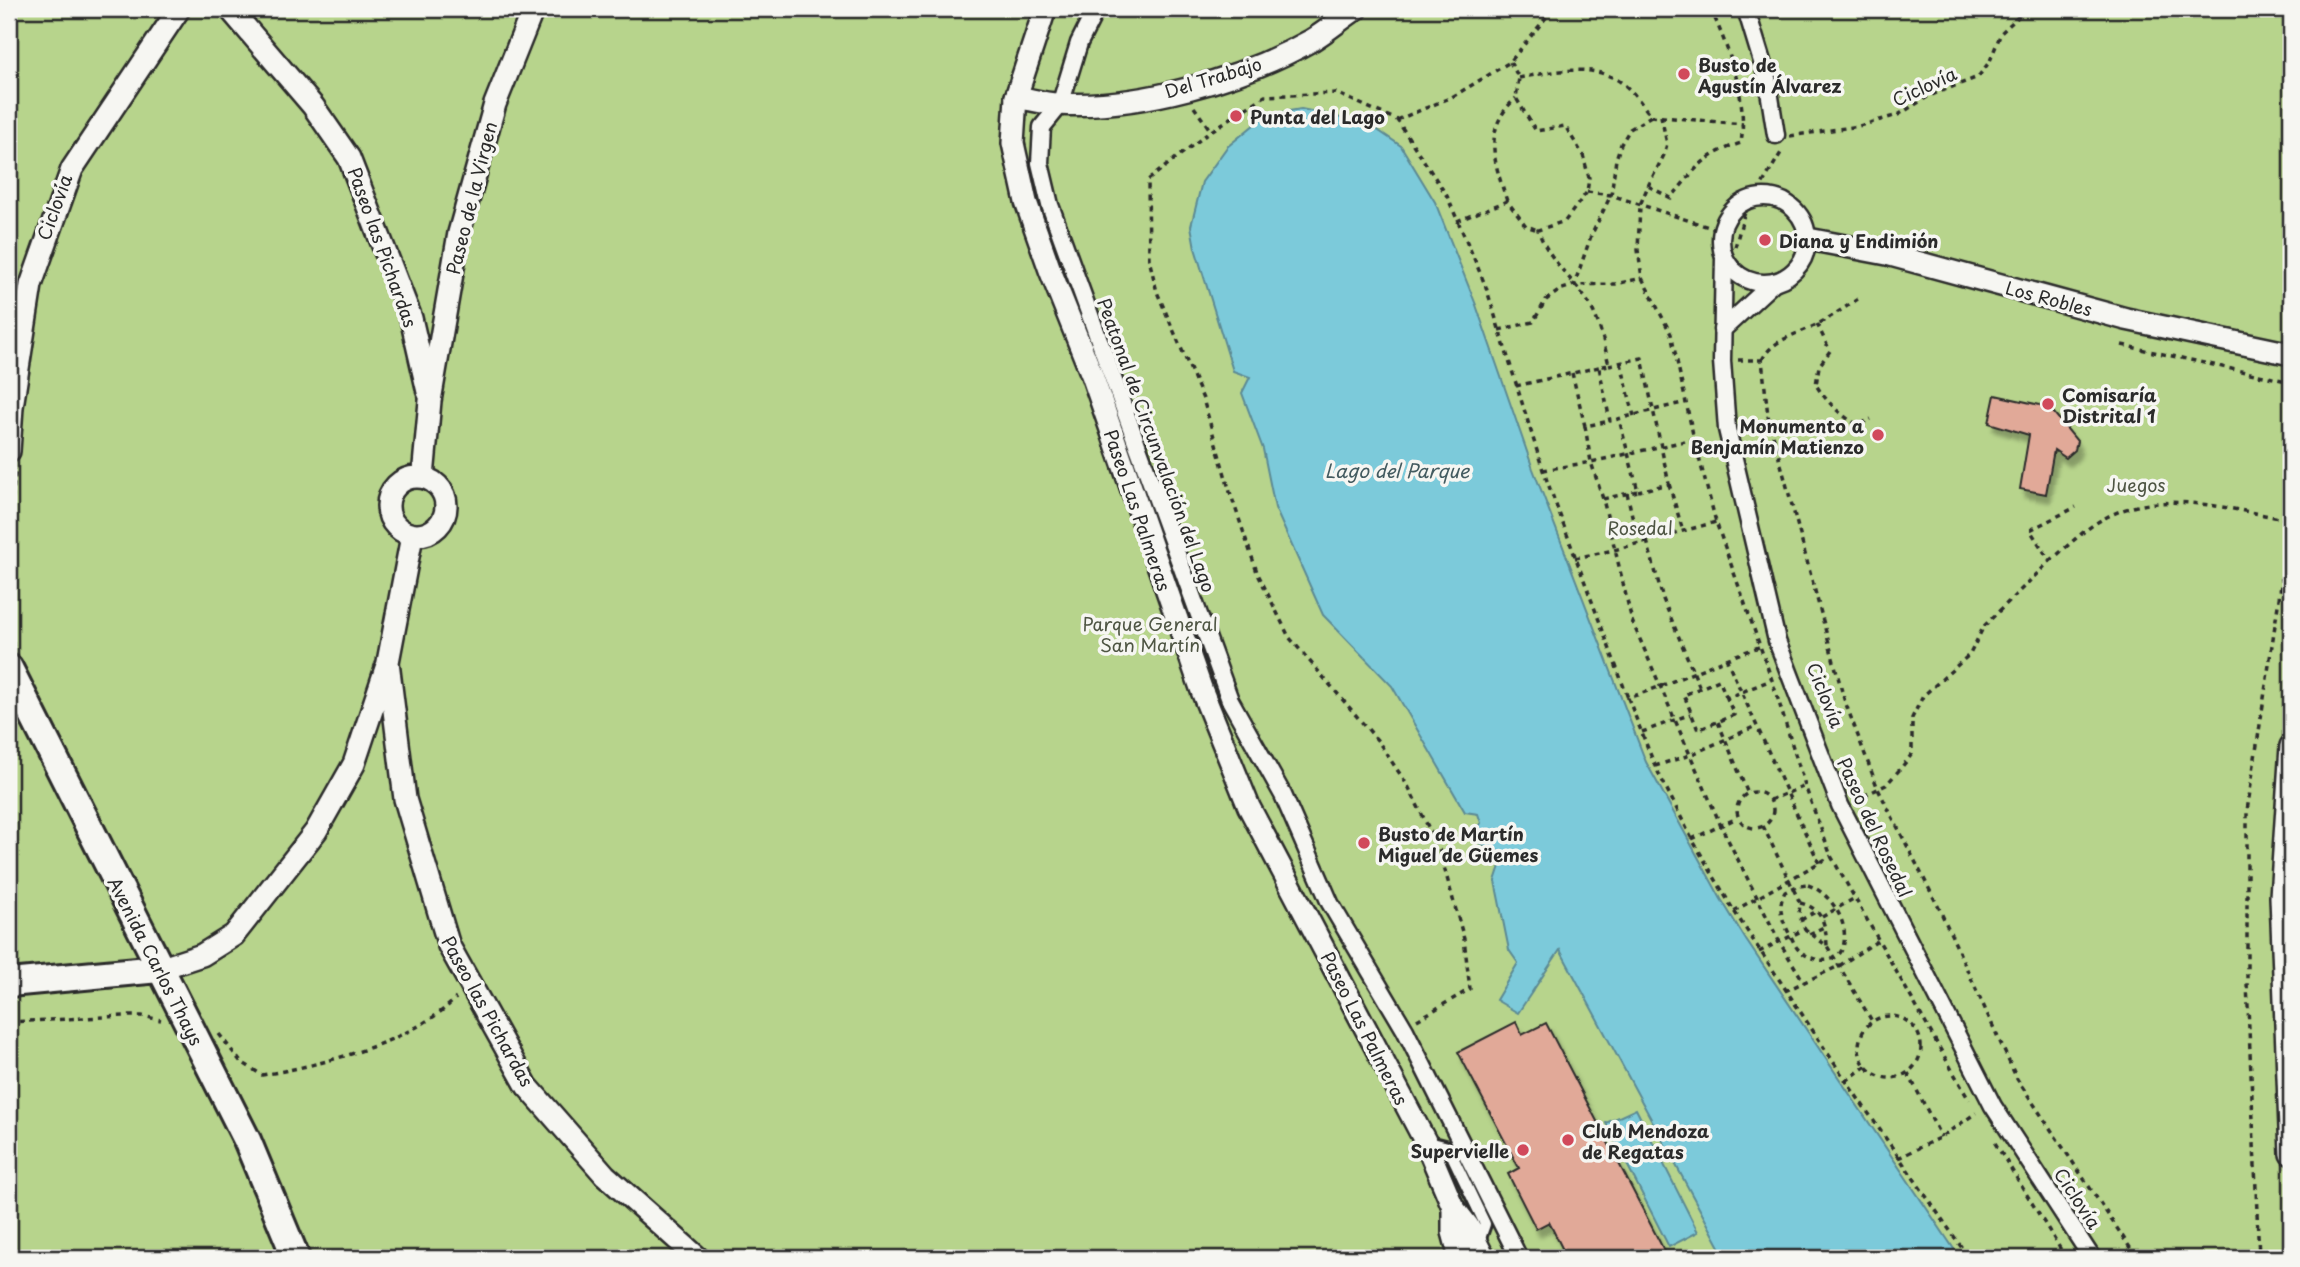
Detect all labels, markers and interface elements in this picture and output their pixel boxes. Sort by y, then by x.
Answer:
street label: Del Trabajo [1161,49,1265,105]
place label: Busto de Agustín Álvarez [1697,51,1842,99]
street label: Ciclovía [1887,59,1961,113]
marker: Busto de Agustín Álvarez [1676,66,1692,82]
place label: Punta del Lago [1250,103,1385,130]
marker: Punta del Lago [1228,108,1244,124]
street label: Paseo de la Virgen [439,119,503,277]
street label: Paseo las Pichardas [341,163,425,331]
street label: Ciclovía [30,170,79,244]
place label: Diana y Endimión [1779,227,1938,254]
marker: Diana y Endimión [1757,232,1773,248]
street label: Los Robles [2003,273,2095,323]
street label: Peatonal de Circunvalación del Lago [1091,294,1223,596]
place label: Comisaría Distrital 1 [2062,381,2157,429]
marker: Comisaría Distrital 1 [2040,396,2056,412]
place label: Monumento a Benjamín Matienzo [1691,412,1865,460]
street label: Paseo Las Palmeras [1098,425,1178,595]
marker: Monumento a Benjamín Matienzo [1870,427,1886,443]
water label: Lago del Parque [1325,456,1470,484]
park label: Juegos [2106,471,2166,498]
park label: Rosedal [1607,514,1673,541]
park label: Parque General San Martín [1082,610,1218,658]
street label: Ciclovía [1801,658,1852,732]
street label: Paseo del Rosedal [1831,753,1919,901]
place label: Busto de Martín Miguel de Güemes [1378,820,1539,868]
marker: Busto de Martín Miguel de Güemes [1356,835,1372,851]
street label: Avenida Carlos Thays [102,872,210,1050]
street label: Paseo las Pichardas [435,931,541,1091]
street label: Paseo Las Palmeras [1314,946,1416,1110]
place label: Club Mendoza de Regatas [1582,1117,1709,1165]
marker: Club Mendoza de Regatas [1560,1132,1576,1148]
place label: Supervielle [1411,1137,1509,1164]
marker: Supervielle [1515,1142,1531,1158]
street label: Ciclovía [2048,1162,2108,1235]

